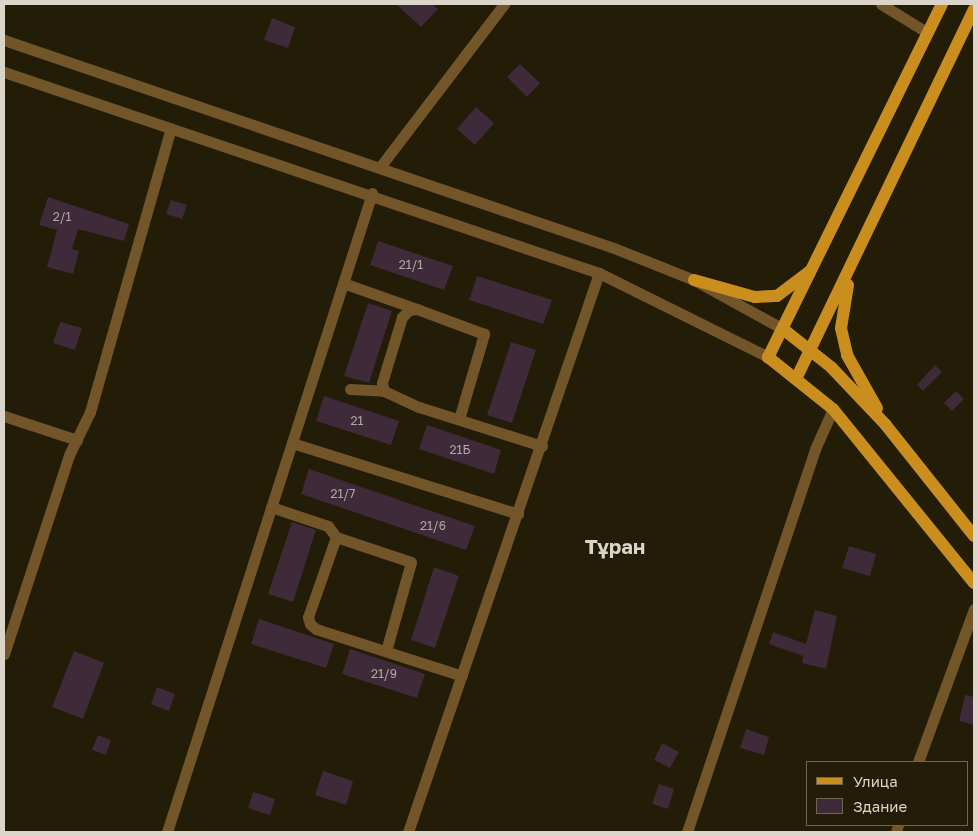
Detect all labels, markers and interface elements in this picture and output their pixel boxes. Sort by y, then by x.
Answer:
house number: 2/1 [53,210,71,224]
house number: 21/1 [399,258,423,272]
house number: 21 [351,414,363,428]
house number: 21Б [450,443,470,457]
house number: 21/7 [331,487,355,501]
house number: 21/6 [420,519,446,533]
district label: Тұран [585,534,645,558]
house number: 21/9 [371,667,397,681]
legend [806,761,968,826]
text: Улица [853,772,898,790]
text: Здание [853,797,907,815]

